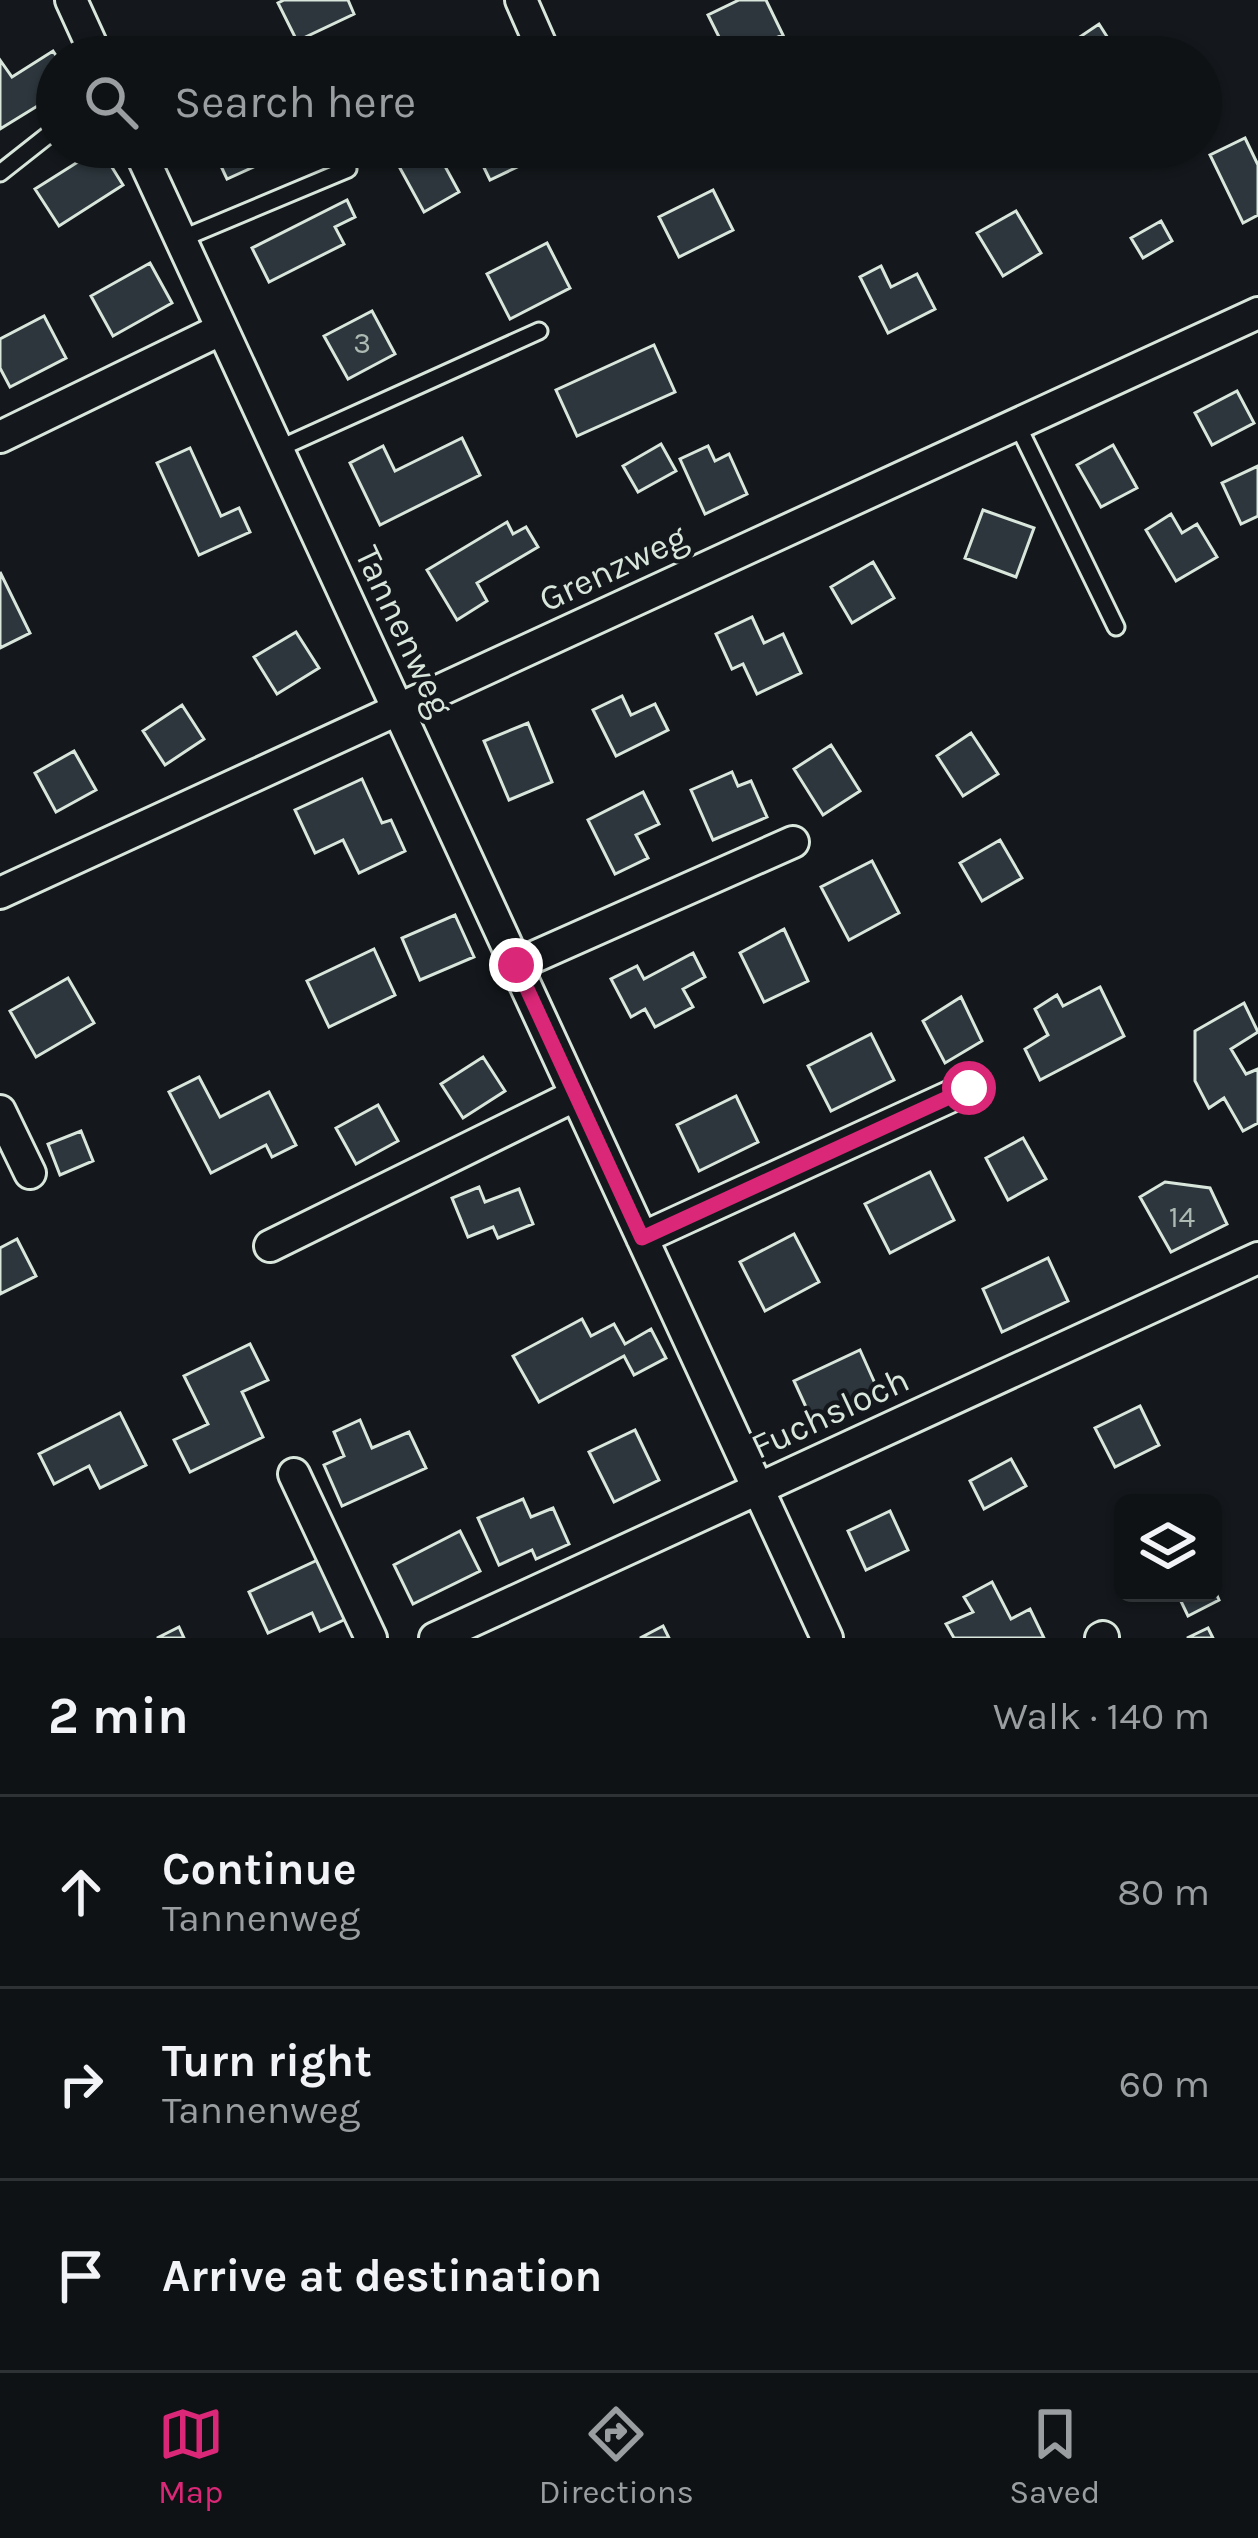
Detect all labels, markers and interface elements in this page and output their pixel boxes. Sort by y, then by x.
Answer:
search box [36,36,1222,168]
icon: search [78,69,144,135]
text: Search here [174,76,416,128]
house number: 3 [353,325,371,361]
street label: Grenzweg [532,515,694,621]
street label: Tannenweg [346,539,462,723]
route end [489,938,543,992]
route start [942,1061,996,1115]
house number: 14 [1169,1199,1196,1235]
street label: Fuchsloch [745,1358,915,1468]
map controls [1114,1494,1222,1602]
button: layers [1114,1494,1222,1602]
text: 2 min [48,1686,189,1746]
text: Walk · 140 m [993,1693,1210,1739]
text: Continue [162,1843,357,1895]
icon: ahead [48,1859,114,1925]
text: 80 m [1117,1869,1210,1915]
text: Tannenweg [162,1895,361,1941]
text: Turn right [162,2035,372,2087]
icon: right [48,2051,114,2117]
text: 60 m [1119,2061,1210,2107]
text: Tannenweg [162,2087,361,2133]
icon: arrive [48,2243,114,2309]
text: Arrive at destination [162,2250,602,2302]
tab: Map [158,2401,224,2511]
tab: Directions [539,2401,694,2511]
tab: Saved [1009,2401,1100,2511]

